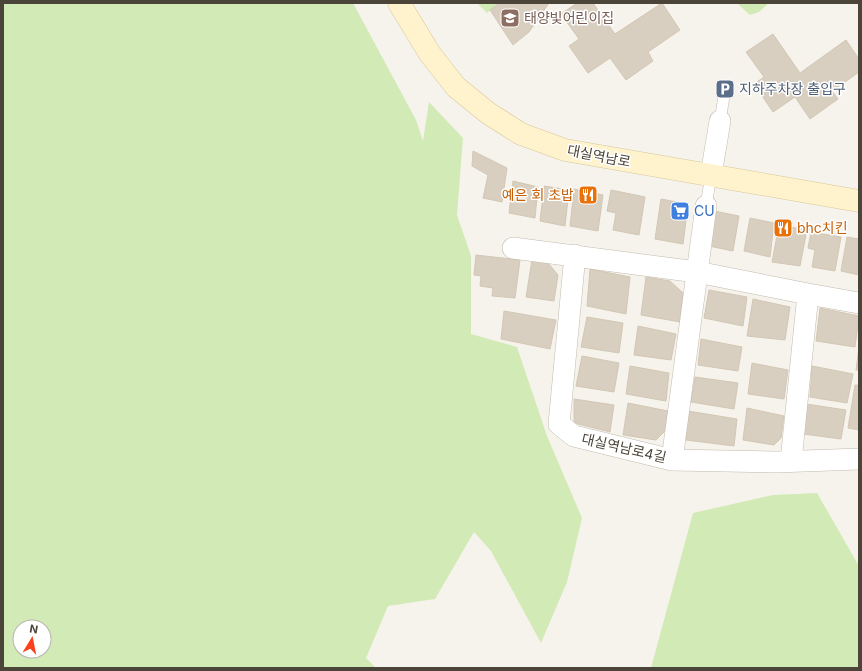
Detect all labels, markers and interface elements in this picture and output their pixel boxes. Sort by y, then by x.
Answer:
school or university icon: 태양빛어린이집 [499,7,521,29]
place label: 태양빛어린이집 [524,9,614,26]
parking icon: 지하주차장 출입구 [714,78,736,100]
place label: 지하주차장 출입구 [739,80,846,97]
street label: 대실역남로 [566,141,632,170]
restaurant icon: 예은 회 초밥 [577,184,599,206]
place label: 예은 회 초밥 [502,186,574,203]
supermarket icon: CU [669,200,691,222]
place label: CU [694,202,715,219]
restaurant icon: bhc치킨 [772,217,794,239]
place label: bhc치킨 [797,219,848,236]
street label: 대실역남로4길 [580,430,668,466]
north arrow [12,619,52,659]
text: N [28,622,39,637]

